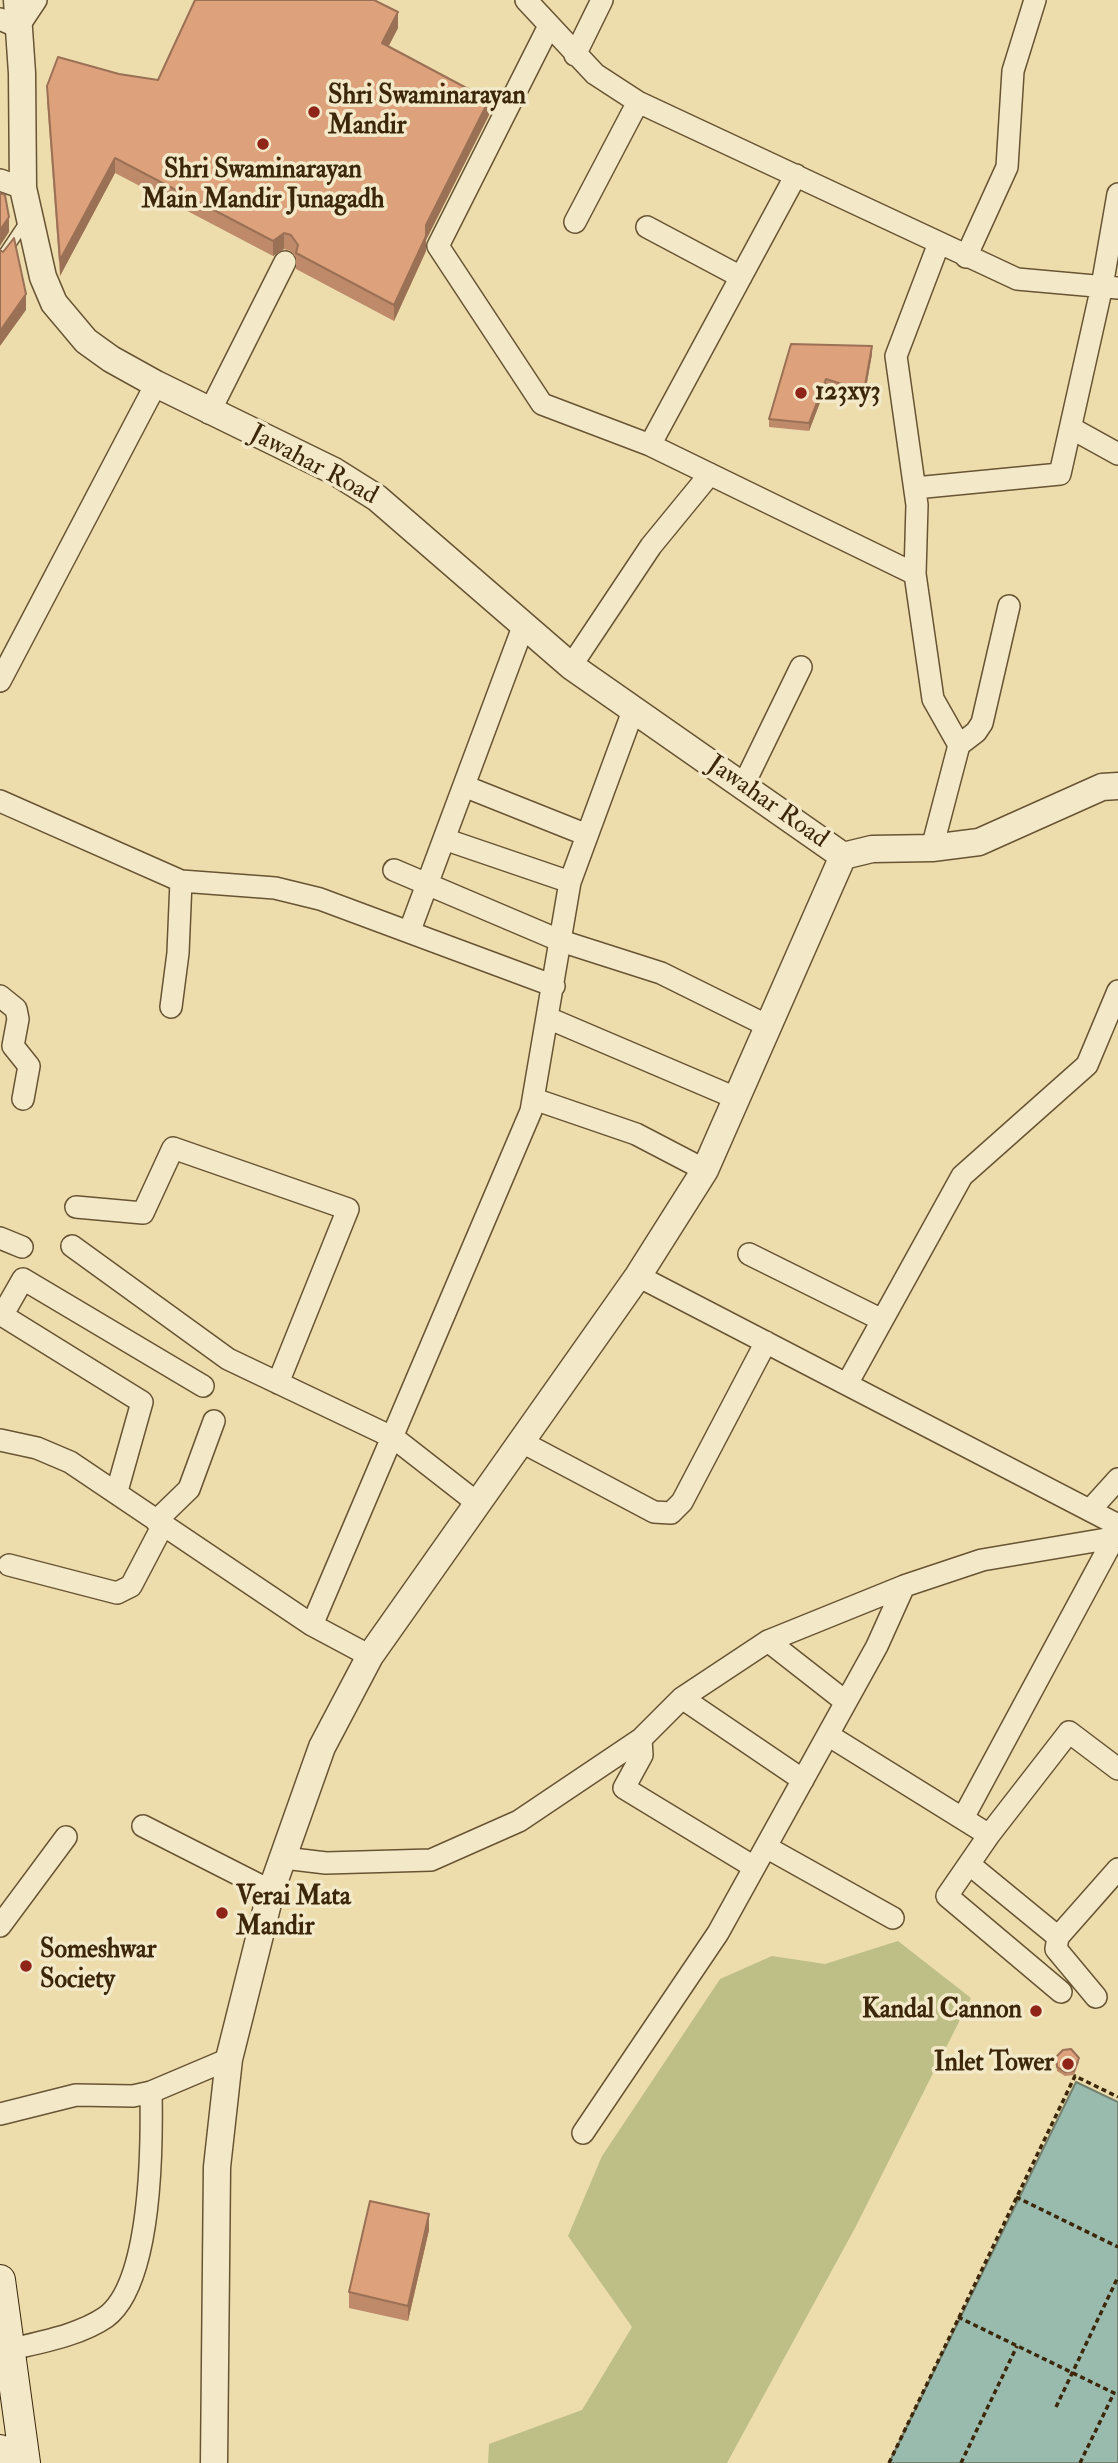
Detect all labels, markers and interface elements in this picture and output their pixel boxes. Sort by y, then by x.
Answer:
place label: Shri Swaminarayan Mandir [328,81,526,142]
marker: Shri Swaminarayan Mandir [306,104,322,120]
marker: Shri Swaminarayan Main Mandir Junagadh [255,136,271,152]
place label: Shri Swaminarayan Main Mandir Junagadh [142,155,384,216]
place label: 123xy3 [815,377,880,409]
marker: 123xy3 [793,385,809,401]
street label: Jawahar Road [243,419,383,513]
street label: Jawahar Road [700,750,834,856]
place label: Verai Mata Mandir [236,1882,351,1944]
marker: Verai Mata Mandir [214,1905,230,1921]
place label: Someshwar Society [40,1935,156,1996]
marker: Someshwar Society [18,1958,34,1974]
place label: Kandal Cannon [862,1995,1022,2027]
marker: Kandal Cannon [1028,2003,1044,2019]
place label: Inlet Tower [934,2048,1054,2080]
marker: Inlet Tower [1060,2056,1076,2072]

